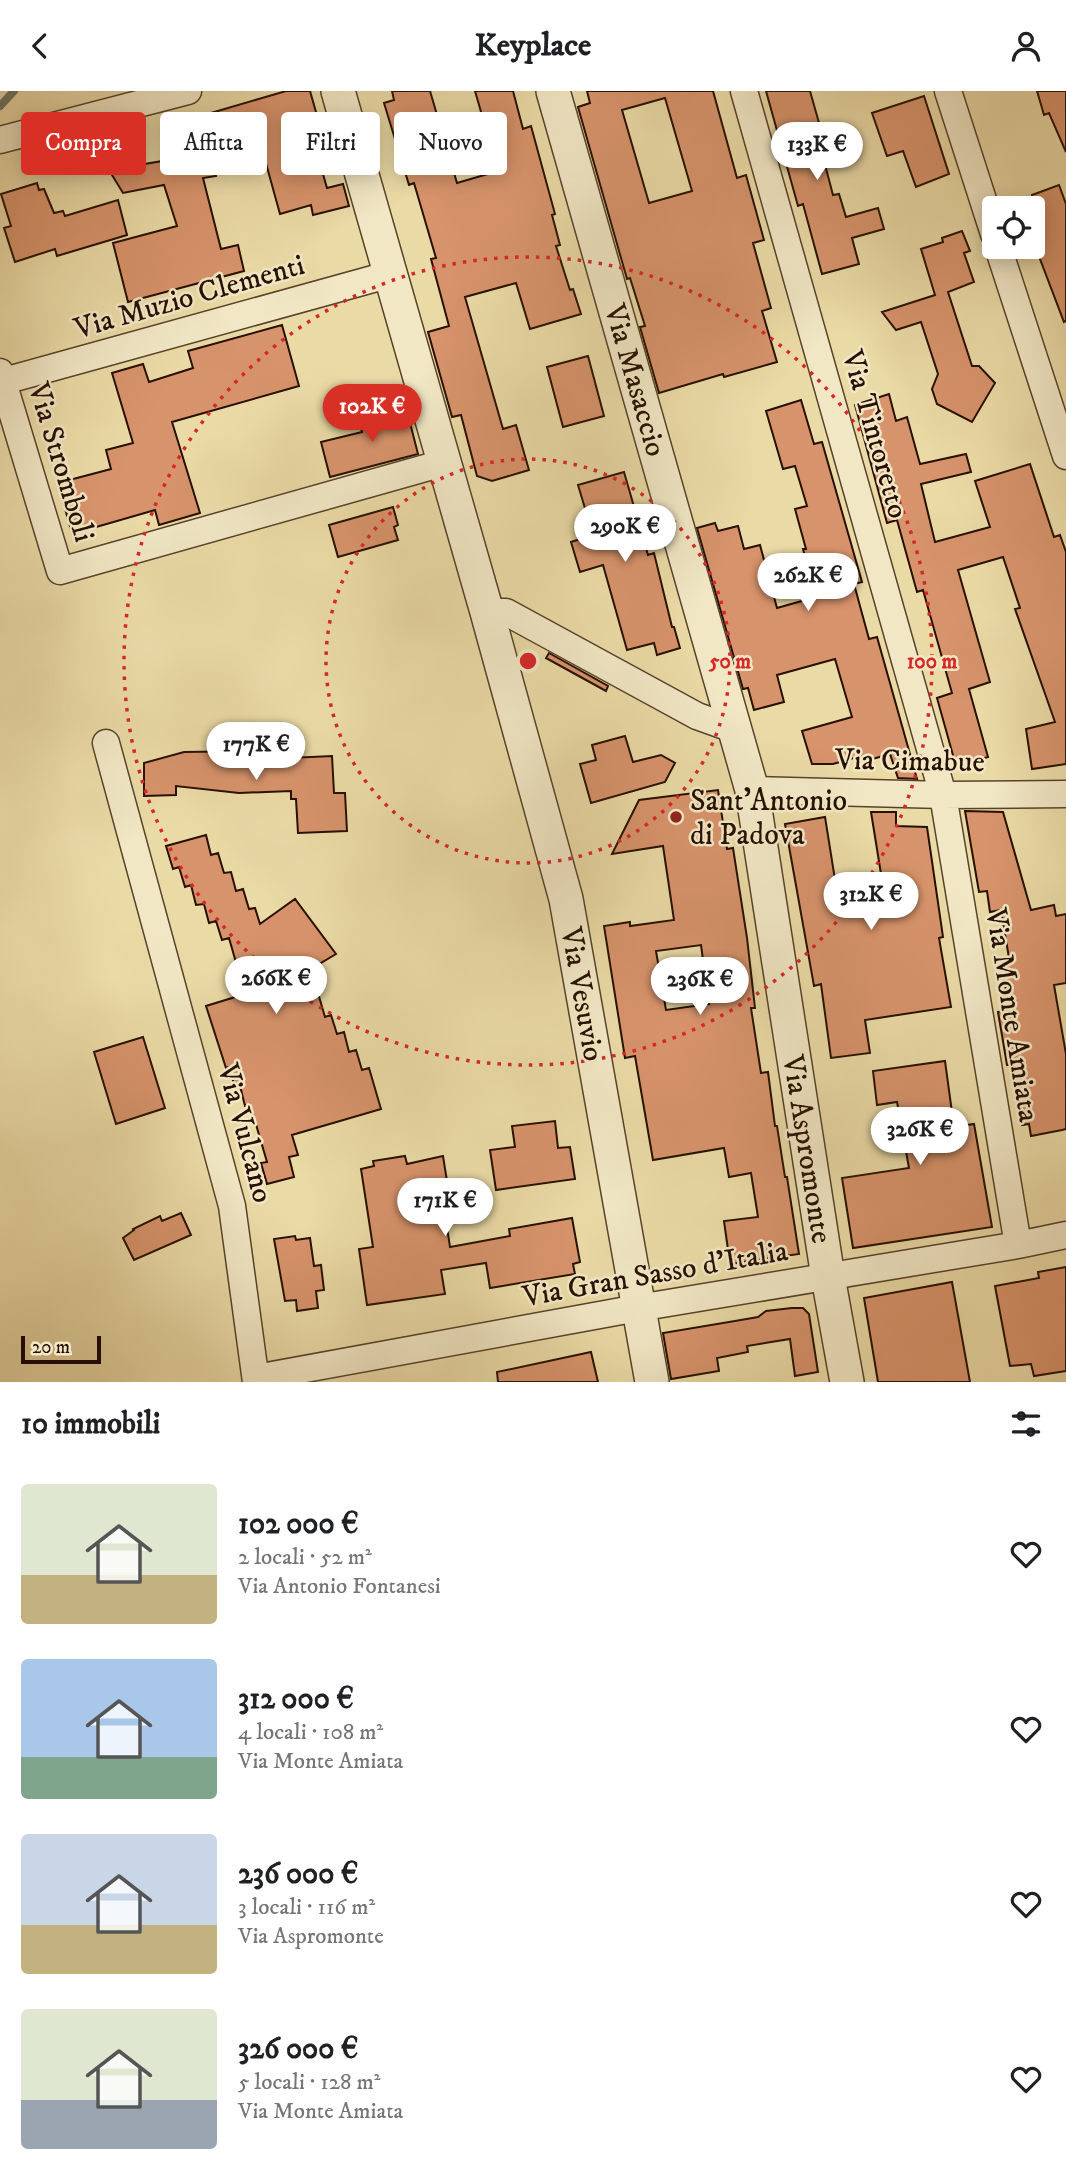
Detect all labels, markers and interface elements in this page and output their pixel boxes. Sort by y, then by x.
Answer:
text: Keyplace [475,26,591,66]
icon: back [21,27,59,65]
icon: person [1007,27,1045,65]
chip: Compra [21,112,146,175]
chip: Affitta [160,112,267,175]
chip: Filtri [281,112,380,175]
chip: Nuovo [394,112,507,175]
pin: 133K € [760,123,874,182]
text: 133K € [787,130,847,159]
map controls [982,196,1045,259]
button: locate [982,196,1045,259]
street label: Via Muzio Clementi [69,247,309,348]
street label: Via Masaccio [595,299,674,461]
street label: Via Tintoretto [833,345,916,523]
street label: Via Stromboli [19,377,102,546]
pin: 102K € [315,385,429,444]
text: 102K € [339,392,405,421]
pin: 290K € [568,505,682,564]
text: 290K € [590,512,660,541]
pin: 262K € [751,553,865,613]
text: 262K € [773,561,843,590]
centre of rings [516,649,540,673]
text: 50 m [708,649,751,675]
text: 100 m [907,649,957,675]
pin: 177K € [199,723,313,782]
text: 177K € [222,730,290,759]
street label: Via Cimabue [834,742,985,781]
place label: Sant'Antonio di Padova [690,783,847,854]
marker: Sant'Antonio di Padova [668,809,684,825]
pin: 312K € [814,873,928,932]
text: 312K € [840,880,902,909]
street label: Via Monte Amiata [976,905,1047,1125]
street label: Via Vesuvio [551,923,612,1064]
pin: 266K € [219,957,333,1016]
pin: 236K € [643,957,757,1017]
text: 266K € [241,964,311,993]
text: 236K € [667,965,733,994]
street label: Via Aspromonte [773,1051,840,1246]
street label: Via Vulcano [208,1059,281,1207]
pin: 326K € [863,1107,977,1167]
text: 326K € [887,1115,953,1144]
pin: 171K € [388,1179,502,1238]
text: 171K € [413,1186,477,1215]
street label: Via Gran Sasso d'Italia [519,1233,791,1316]
scale bar [21,1333,102,1365]
text: 20 m [32,1336,70,1359]
icon: filters [1007,1405,1045,1443]
text: 10 immobili [21,1406,160,1443]
text: 102 000 € [238,1506,359,1543]
icon: home [77,1512,161,1596]
icon: heart [1007,1535,1045,1573]
text: 2 locali · 52 m² [238,1543,372,1572]
text: Via Antonio Fontanesi [238,1572,441,1601]
text: 312 000 € [238,1681,354,1718]
icon: home [77,1687,161,1771]
icon: heart [1007,1710,1045,1748]
text: 4 locali · 108 m² [238,1718,383,1747]
text: Via Monte Amiata [238,1747,403,1776]
text: 236 000 € [238,1856,358,1893]
icon: home [77,1862,161,1946]
icon: heart [1007,1885,1045,1923]
text: 3 locali · 116 m² [238,1893,375,1922]
text: Via Aspromonte [238,1922,384,1951]
text: 326 000 € [238,2031,358,2068]
icon: home [77,2037,161,2121]
icon: heart [1007,2060,1045,2098]
text: 5 locali · 128 m² [238,2068,381,2097]
text: Via Monte Amiata [238,2097,403,2126]

